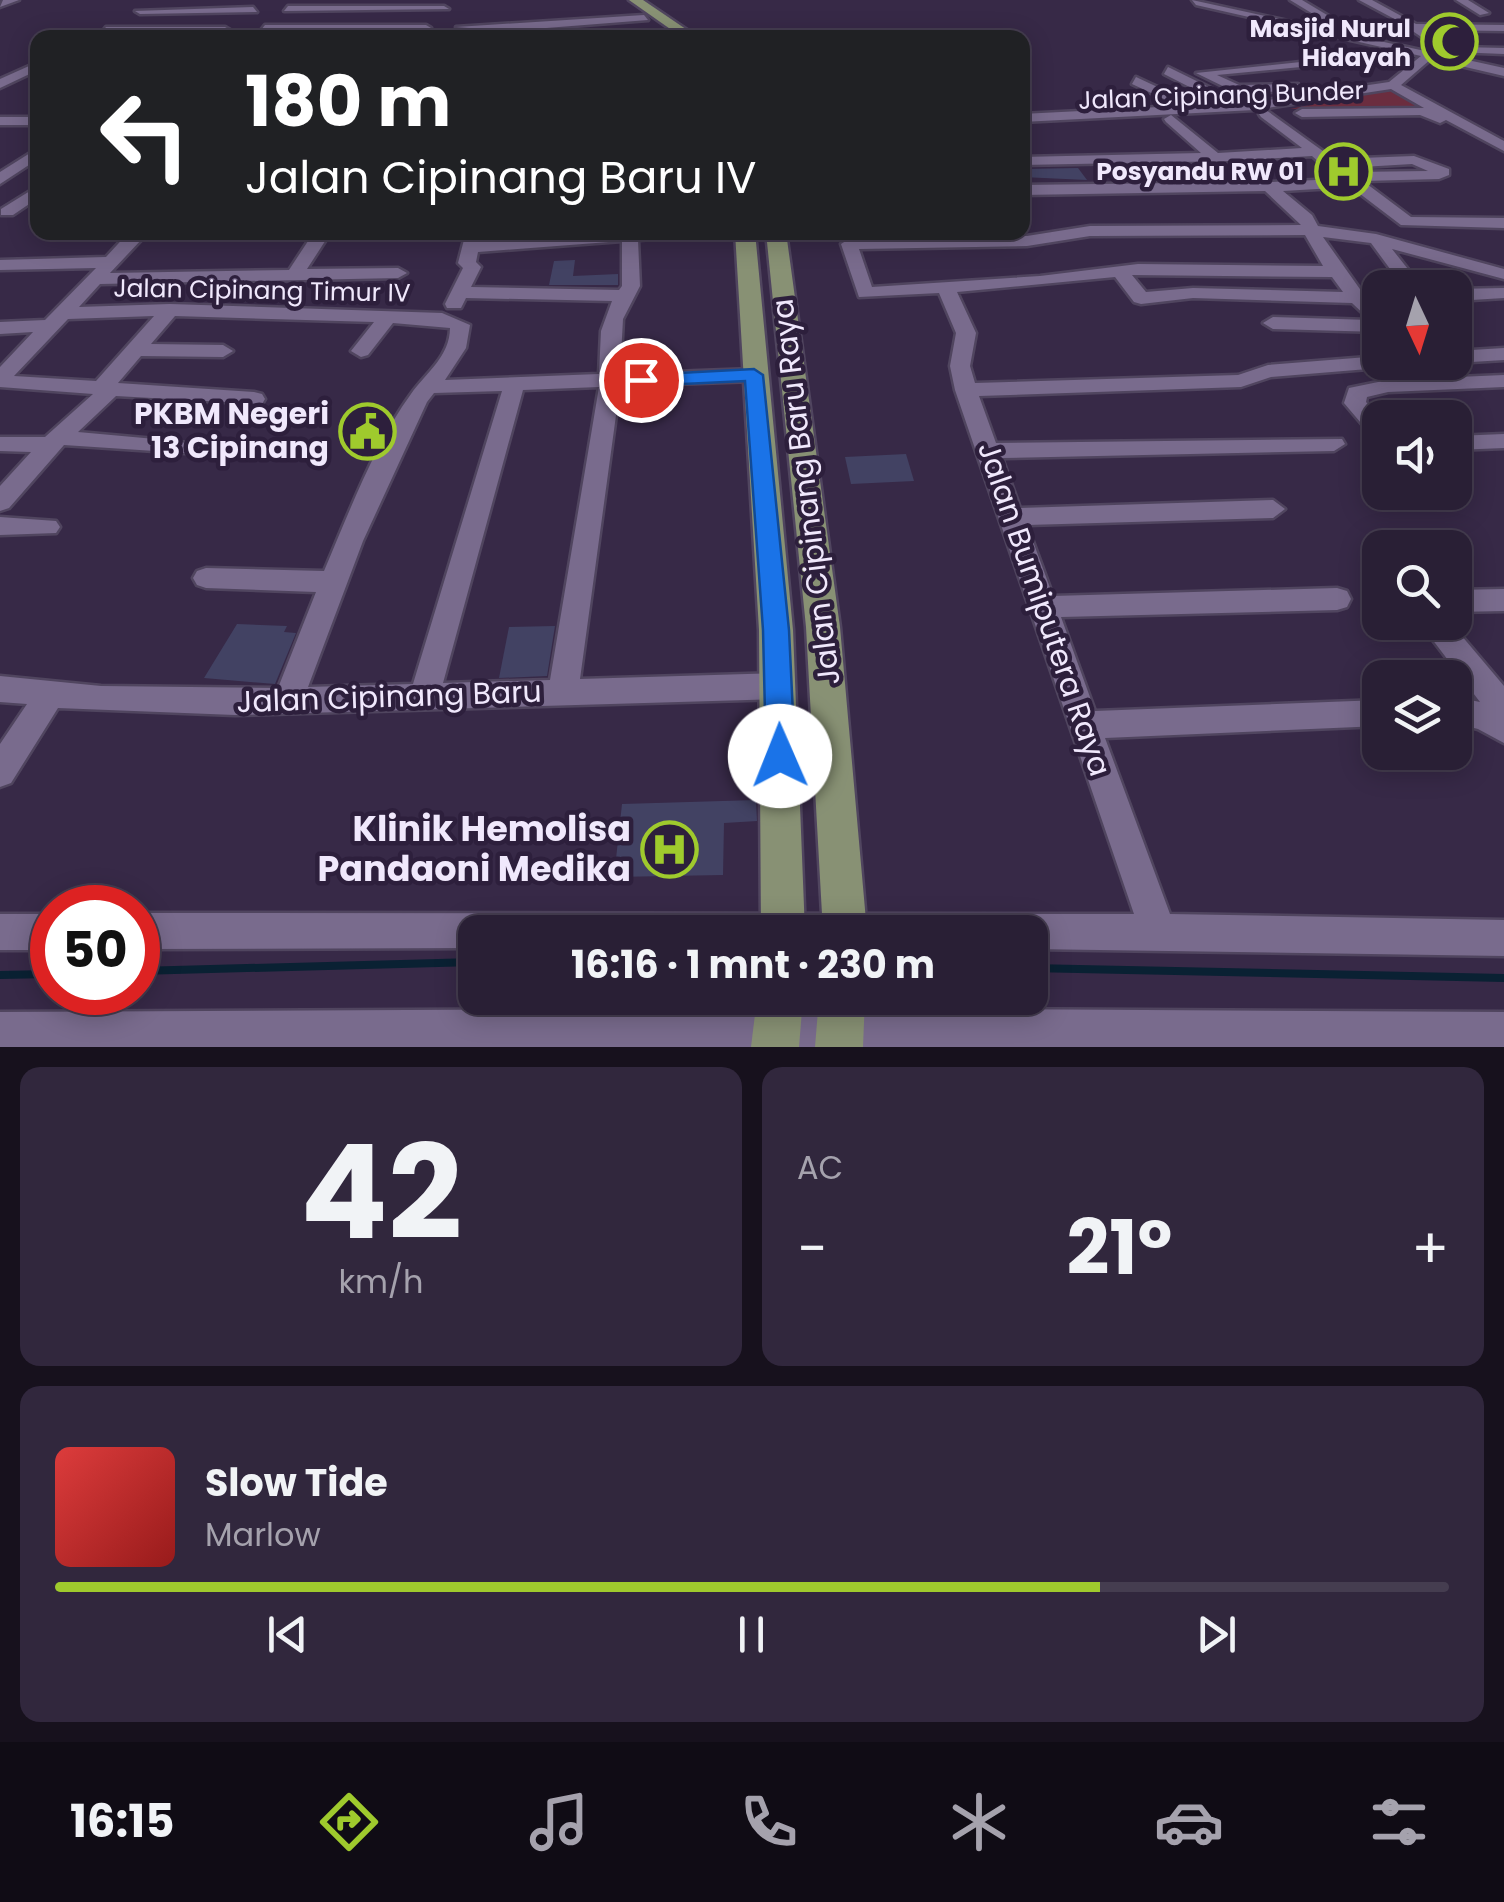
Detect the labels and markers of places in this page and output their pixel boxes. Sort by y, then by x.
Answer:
place label: Masjid Nurul Hidayah [1250,11,1411,75]
mosque icon: Masjid Nurul Hidayah [1420,12,1480,72]
hospital icon: Posyandu RW 01 [1313,141,1373,201]
place label: Posyandu RW 01 [1096,154,1304,189]
pin [599,338,684,423]
place label: PKBM Negeri 13 Cipinang [134,392,329,469]
public building icon: PKBM Negeri 13 Cipinang [338,401,398,461]
place label: Klinik Hemolisa Pandaoni Medika [317,804,631,893]
hospital icon: Klinik Hemolisa Pandaoni Medika [640,819,700,879]

